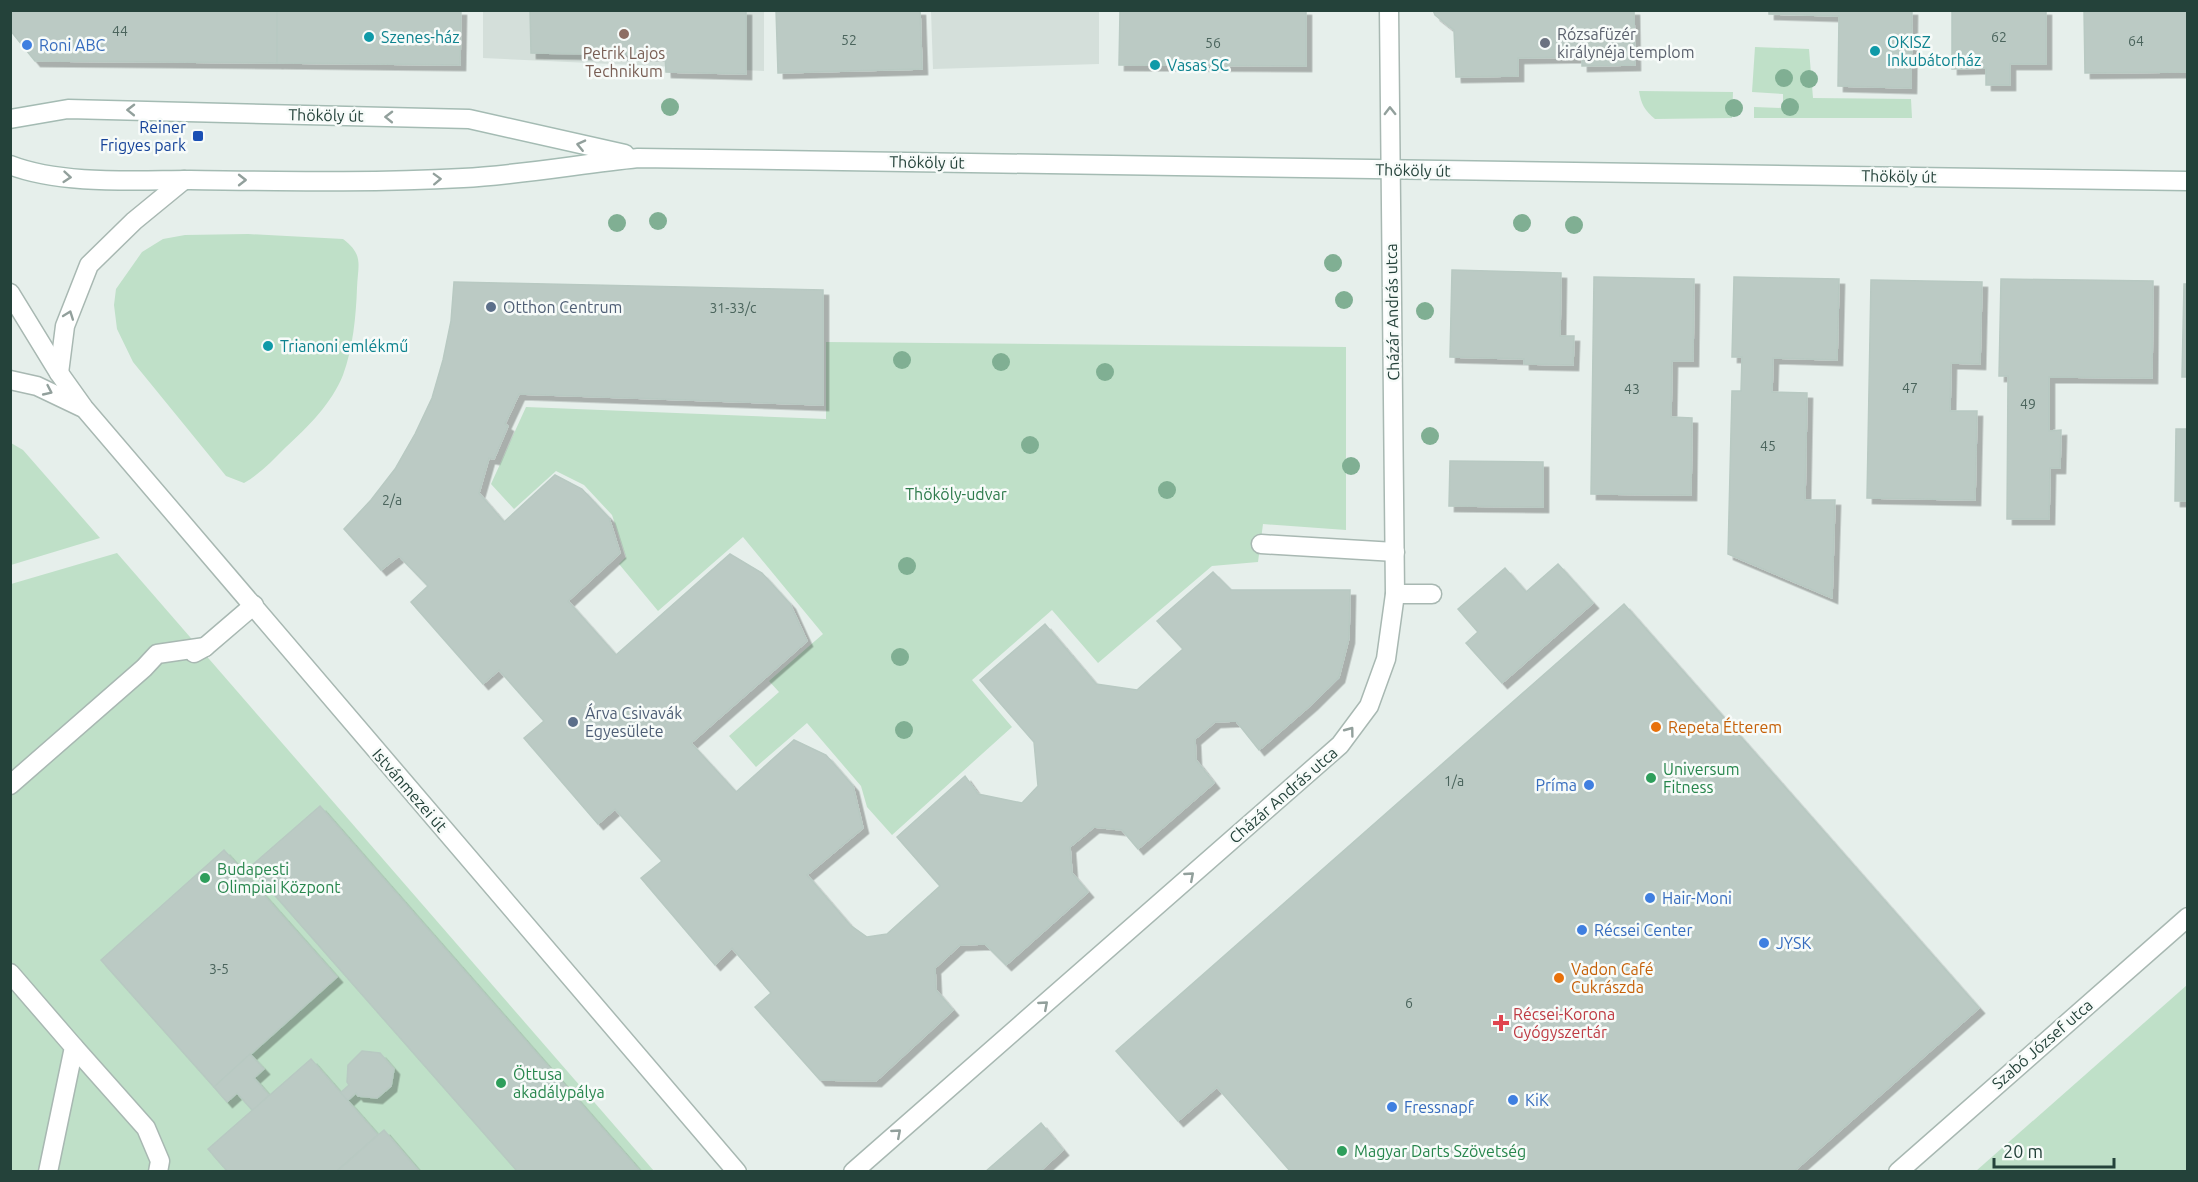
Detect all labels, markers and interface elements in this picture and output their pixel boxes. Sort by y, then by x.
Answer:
house number: 44 [112,23,128,39]
place label: Rózsafüzér királynéja templom [1557,25,1695,61]
marker: Petrik Lajos Technikum [617,27,631,41]
place label: Szenes-ház [381,28,460,46]
house number: 62 [1991,29,2007,45]
marker: Szenes-ház [362,30,376,44]
house number: 52 [841,32,857,48]
place label: OKISZ Inkubátorház [1887,33,1981,69]
house number: 64 [2128,33,2144,49]
house number: 56 [1205,35,1221,51]
place label: Roni ABC [39,36,106,54]
marker: Rózsafüzér királynéja templom [1538,36,1552,50]
marker: Roni ABC [20,38,34,52]
place label: Petrik Lajos Technikum [583,44,665,80]
marker: OKISZ Inkubátorház [1868,44,1882,58]
place label: Vasas SC [1167,56,1229,74]
marker: Vasas SC [1148,58,1162,72]
one-way arrow [127,104,136,117]
street label: Thököly út [288,105,365,125]
one-way arrow [1384,106,1396,115]
one-way arrow [385,111,394,123]
place label: Reiner Frigyes park [100,118,186,154]
marker: Reiner Frigyes park [191,129,205,143]
one-way arrow [577,139,587,152]
street label: Thököly út [889,152,966,172]
street label: Thököly út [1375,160,1452,180]
street label: Thököly út [1861,166,1938,186]
one-way arrow [63,170,72,183]
one-way arrow [433,173,442,185]
one-way arrow [238,174,247,187]
street label: Cházár András utca [1382,243,1402,381]
place label: Otthon Centrum [503,298,622,316]
marker: Otthon Centrum [484,300,498,314]
house number: 31-33/c [709,300,757,316]
one-way arrow [62,310,75,321]
place label: Trianoni emlékmű [280,337,408,355]
marker: Trianoni emlékmű [261,339,275,353]
house number: 47 [1902,380,1918,396]
house number: 43 [1624,381,1640,397]
one-way arrow [42,384,53,396]
house number: 49 [2020,396,2036,412]
house number: 45 [1760,438,1776,454]
park label: Thököly-udvar [905,485,1007,503]
house number: 2/a [382,492,402,508]
place label: Árva Csivavák Egyesülete [585,702,682,740]
marker: Árva Csivavák Egyesülete [566,715,580,729]
place label: Repeta Étterem [1668,716,1782,736]
marker: Repeta Étterem [1649,720,1663,734]
one-way arrow [1343,727,1354,738]
street label: Cházár András utca [1225,743,1341,847]
street label: Istvánmezei út [369,745,451,836]
place label: Universum Fitness [1663,760,1739,796]
marker: Universum Fitness [1644,771,1658,785]
house number: 1/a [1444,773,1464,789]
place label: Príma [1535,776,1577,794]
marker: Príma [1582,778,1596,792]
place label: Budapesti Olimpiai Központ [217,860,341,896]
marker: Budapesti Olimpiai Központ [198,871,212,885]
one-way arrow [1183,872,1194,883]
place label: Hair-Moni [1662,889,1732,907]
marker: Hair-Moni [1643,891,1657,905]
place label: Récsei Center [1594,921,1692,939]
marker: Récsei Center [1575,923,1589,937]
place label: JYSK [1776,934,1812,952]
marker: JYSK [1757,936,1771,950]
place label: Vadon Café Cukrászda [1571,960,1654,996]
house number: 3-5 [209,961,229,977]
marker: Vadon Café Cukrászda [1552,971,1566,985]
house number: 6 [1405,995,1413,1011]
street label: Szabó József utca [1988,995,2096,1093]
one-way arrow [1037,1001,1048,1012]
place label: Récsei-Korona Gyógyszertár [1513,1005,1615,1041]
marker: Récsei-Korona Gyógyszertár [1494,1016,1508,1030]
place label: Öttusa akadálypálya [513,1065,605,1101]
marker: Öttusa akadálypálya [494,1076,508,1090]
place label: KiK [1525,1091,1549,1109]
marker: KiK [1506,1093,1520,1107]
place label: Fressnapf [1404,1098,1475,1116]
marker: Fressnapf [1385,1100,1399,1114]
one-way arrow [890,1129,901,1140]
scale bar [1994,1131,2114,1169]
text: 20 m [2003,1141,2043,1161]
place label: Magyar Darts Szövetség [1354,1142,1526,1160]
marker: Magyar Darts Szövetség [1335,1144,1349,1158]

